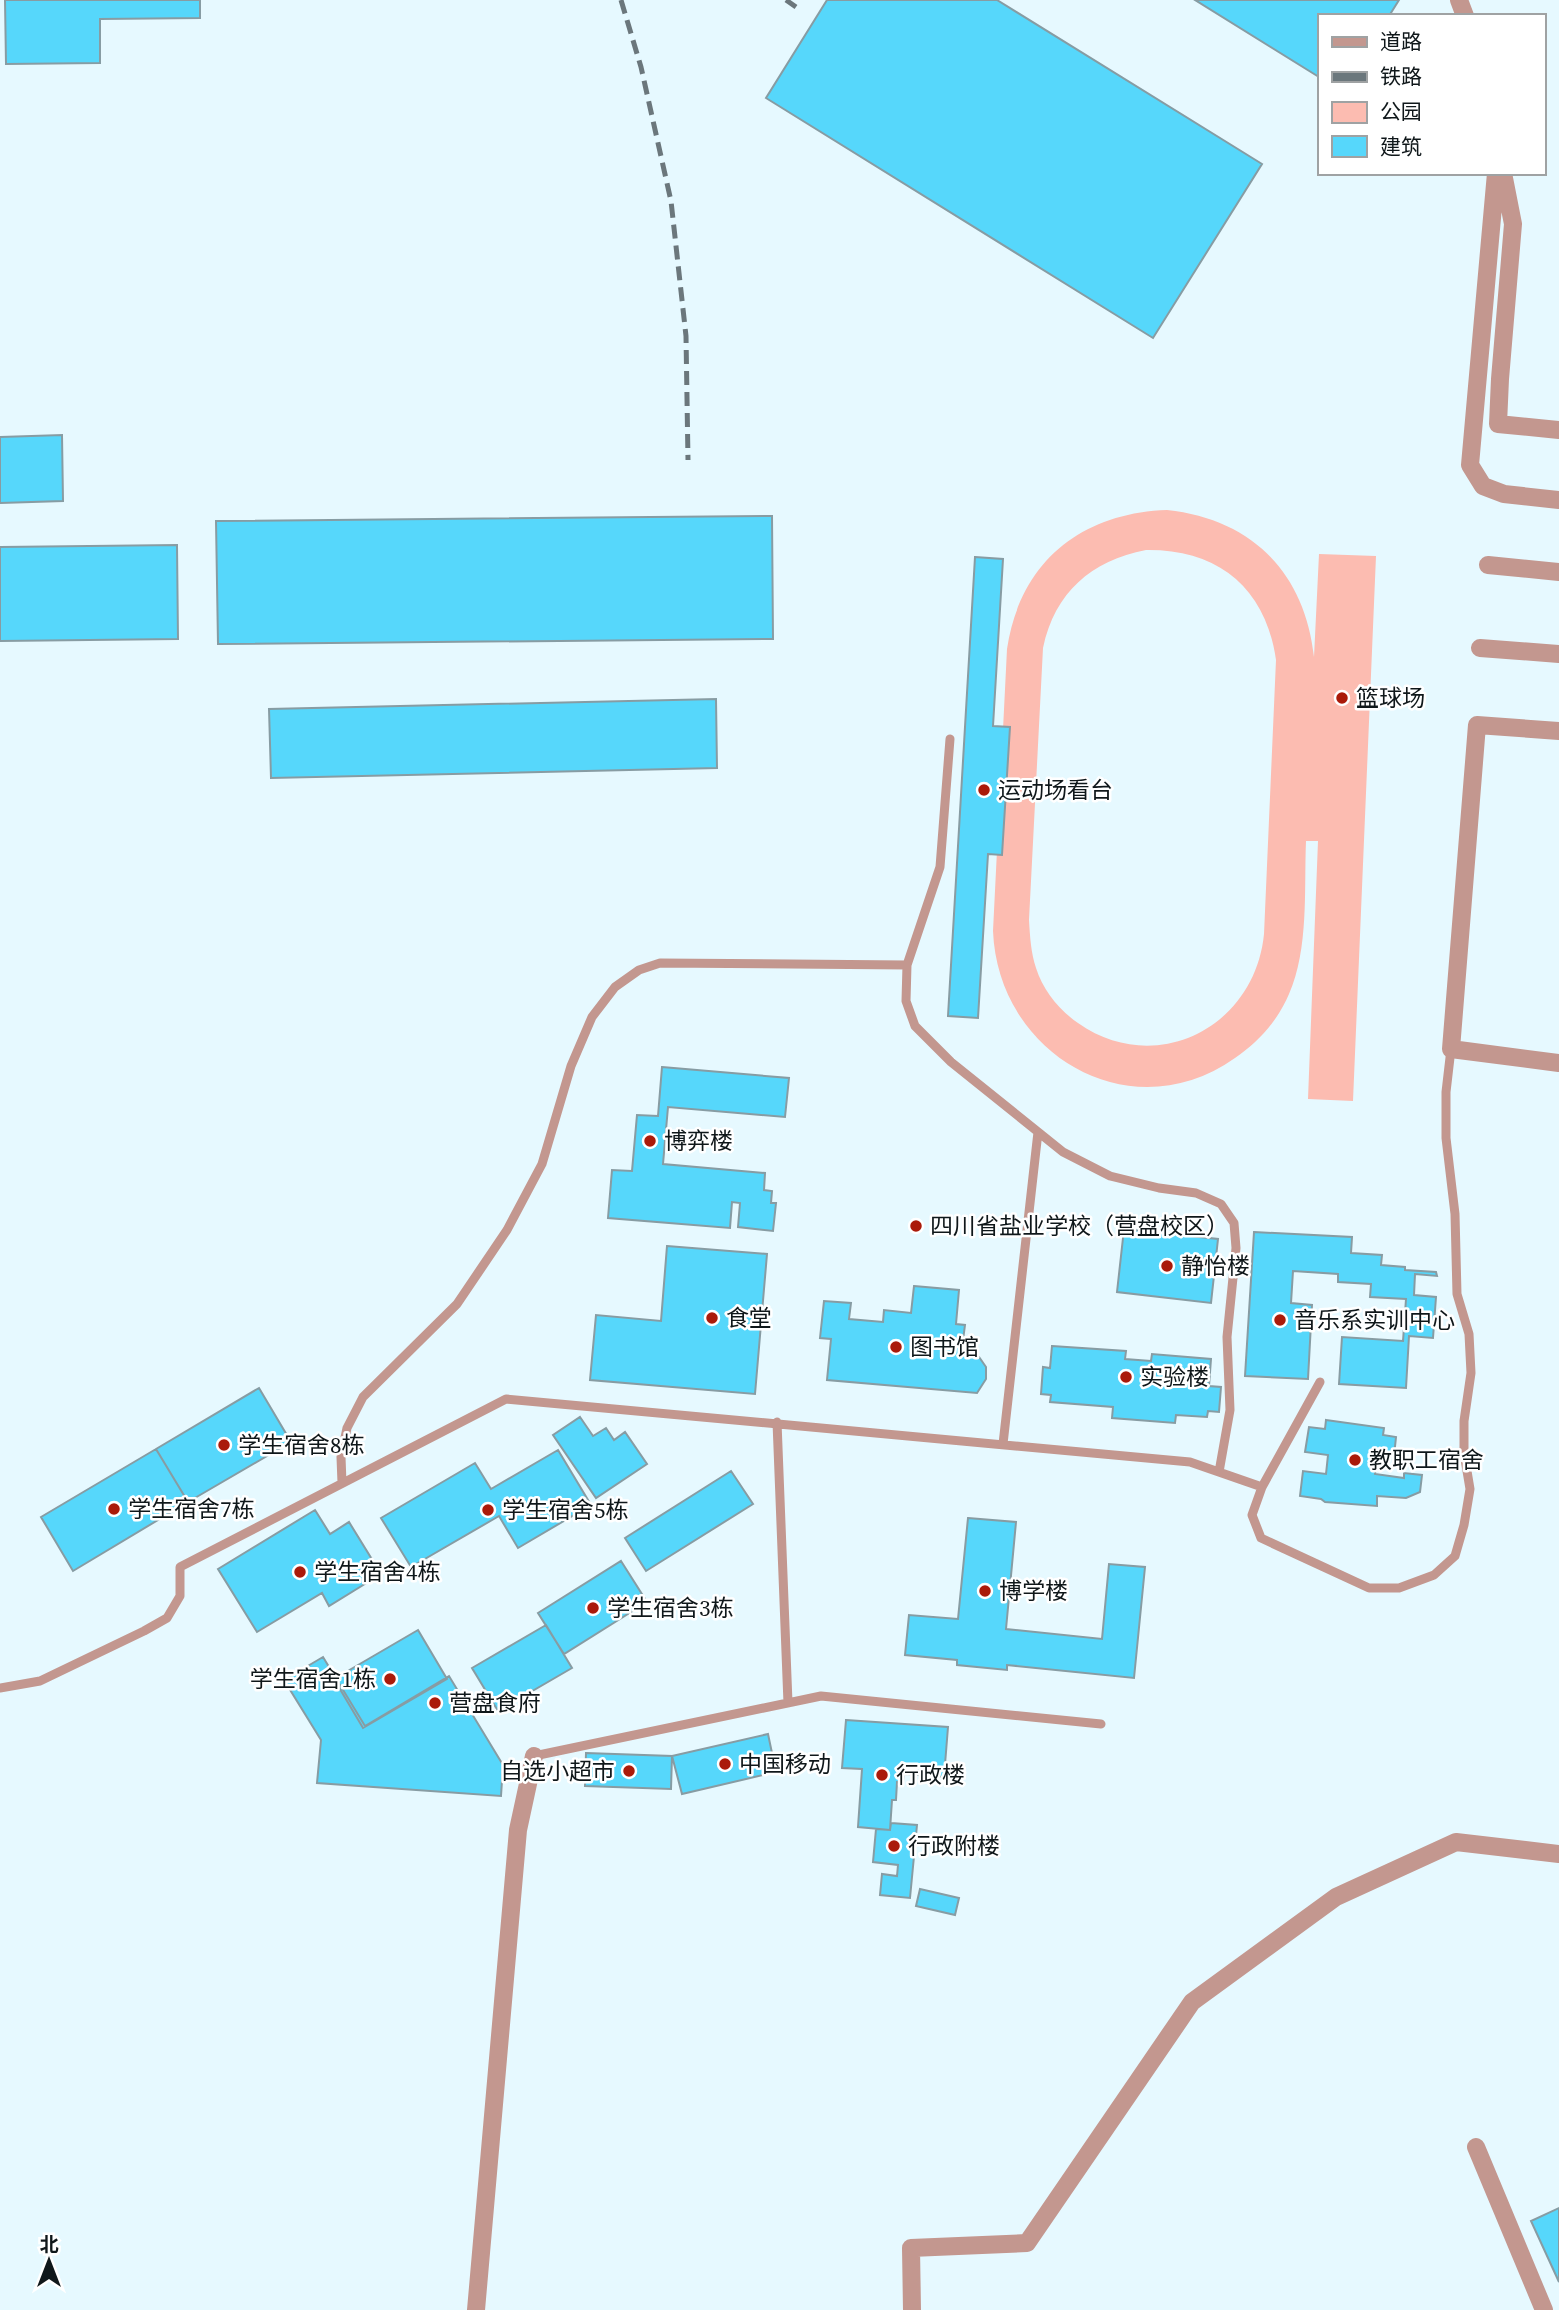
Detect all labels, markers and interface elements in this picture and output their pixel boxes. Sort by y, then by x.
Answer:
legend [1318,14,1545,175]
text: 道路 [1380,27,1422,56]
text: 铁路 [1380,62,1422,91]
text: 公园 [1380,97,1422,126]
text: 建筑 [1380,132,1422,161]
place label: 篮球场 [1356,682,1425,714]
marker: 篮球场 [1334,690,1350,706]
place label: 运动场看台 [998,774,1113,806]
marker: 运动场看台 [976,782,992,798]
place label: 博弈楼 [664,1125,733,1157]
marker: 博弈楼 [642,1133,658,1149]
place label: 四川省盐业学校（营盘校区） [930,1210,1229,1242]
marker: 四川省盐业学校（营盘校区） [908,1218,924,1234]
place label: 静怡楼 [1181,1250,1250,1282]
marker: 静怡楼 [1159,1258,1175,1274]
place label: 食堂 [726,1302,772,1334]
place label: 音乐系实训中心 [1294,1304,1455,1336]
marker: 食堂 [704,1310,720,1326]
marker: 音乐系实训中心 [1272,1312,1288,1328]
place label: 图书馆 [910,1331,979,1363]
marker: 图书馆 [888,1339,904,1355]
place label: 实验楼 [1140,1361,1209,1393]
marker: 实验楼 [1118,1369,1134,1385]
place label: 学生宿舍8栋 [238,1429,365,1461]
marker: 学生宿舍8栋 [216,1437,232,1453]
place label: 教职工宿舍 [1369,1444,1484,1476]
marker: 教职工宿舍 [1347,1452,1363,1468]
place label: 学生宿舍7栋 [128,1493,255,1525]
place label: 学生宿舍5栋 [502,1494,629,1526]
marker: 学生宿舍7栋 [106,1501,122,1517]
marker: 学生宿舍5栋 [480,1502,496,1518]
place label: 学生宿舍4栋 [314,1556,441,1588]
marker: 学生宿舍4栋 [292,1564,308,1580]
place label: 博学楼 [999,1575,1068,1607]
marker: 博学楼 [977,1583,993,1599]
place label: 学生宿舍3栋 [607,1592,734,1624]
marker: 学生宿舍3栋 [585,1600,601,1616]
place label: 学生宿舍1栋 [250,1663,376,1695]
marker: 学生宿舍1栋 [382,1671,398,1687]
place label: 营盘食府 [449,1687,541,1719]
marker: 营盘食府 [427,1695,443,1711]
place label: 中国移动 [739,1748,831,1780]
place label: 自选小超市 [500,1755,615,1787]
marker: 中国移动 [717,1756,733,1772]
place label: 行政楼 [896,1759,965,1791]
marker: 自选小超市 [621,1763,637,1779]
marker: 行政楼 [874,1767,890,1783]
place label: 行政附楼 [908,1830,1000,1862]
marker: 行政附楼 [886,1838,902,1854]
north arrow [14,2226,84,2296]
text: 北 [39,2231,59,2257]

